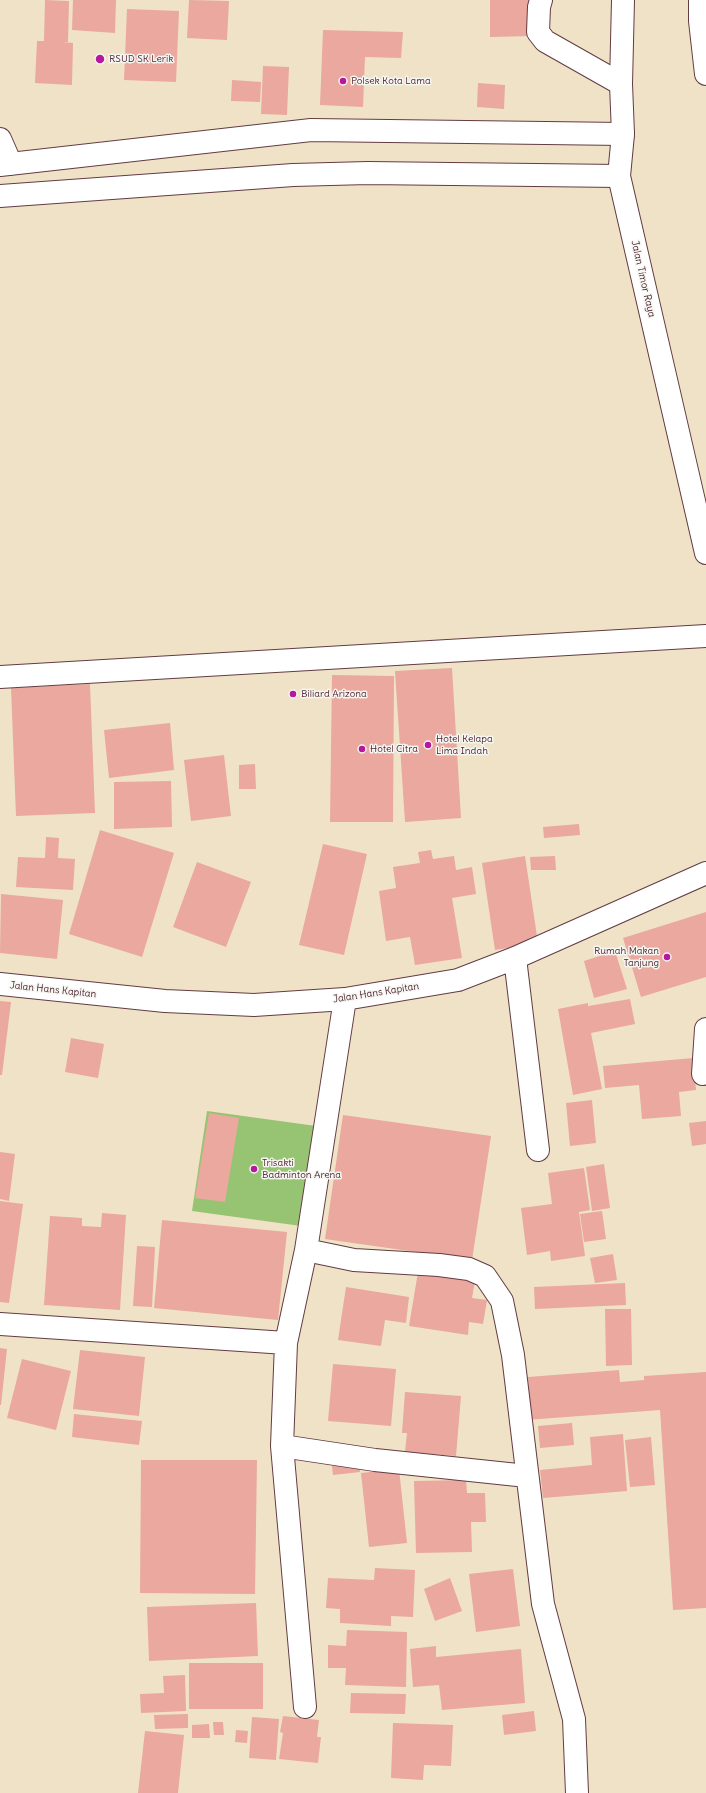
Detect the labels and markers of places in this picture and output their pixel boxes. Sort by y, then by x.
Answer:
marker: RSUD SK Lerik [94,53,106,65]
place label: RSUD SK Lerik [109,53,173,65]
place label: Polsek Kota Lama [351,75,431,87]
marker: Polsek Kota Lama [338,76,348,86]
place label: Biliard Arizona [301,688,367,700]
marker: Biliard Arizona [288,689,298,699]
place label: Hotel Kelapa Lima Indah [436,733,493,756]
marker: Hotel Kelapa Lima Indah [423,740,433,750]
place label: Hotel Citra [370,743,418,755]
marker: Hotel Citra [357,744,367,754]
place label: Rumah Makan Tanjung [594,945,659,968]
marker: Rumah Makan Tanjung [662,952,672,962]
place label: Trisakti Badminton Arena [262,1157,341,1180]
marker: Trisakti Badminton Arena [249,1164,259,1174]

